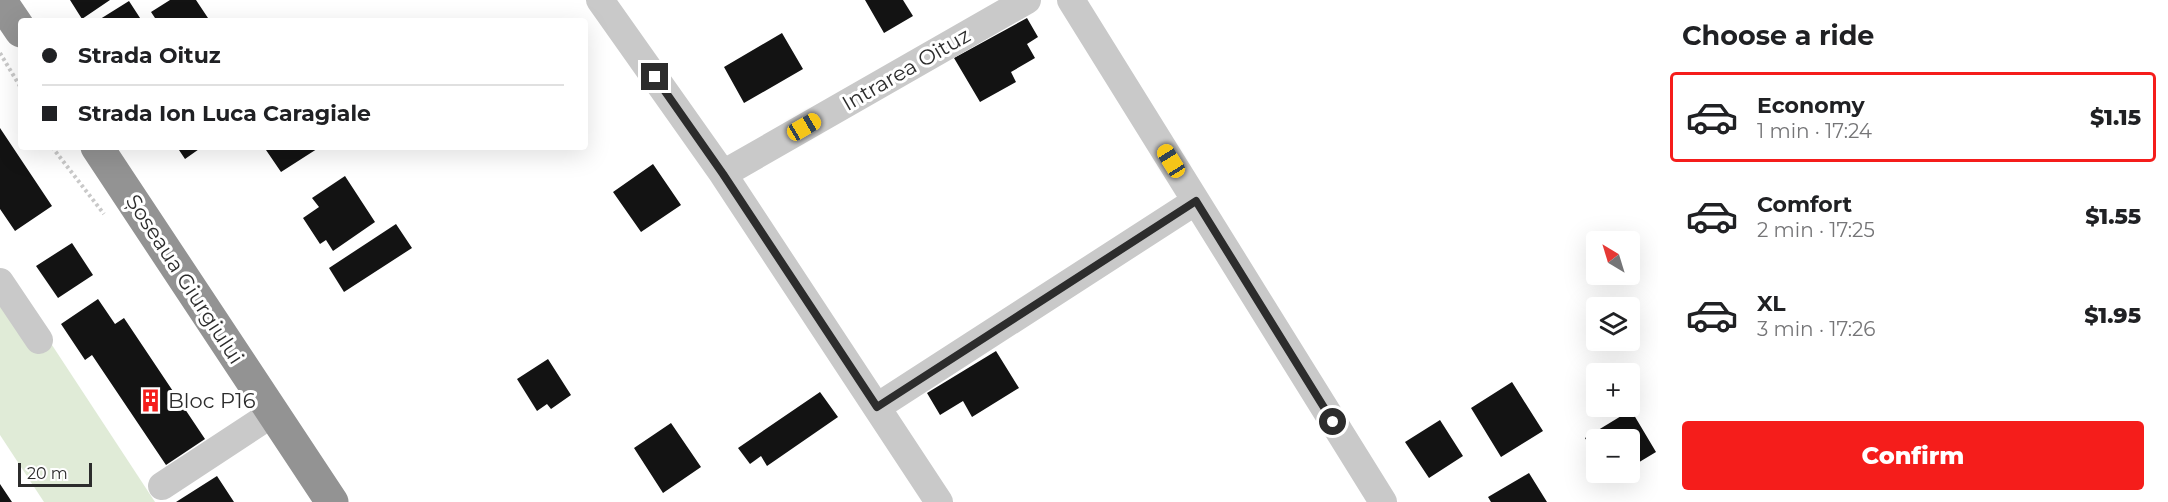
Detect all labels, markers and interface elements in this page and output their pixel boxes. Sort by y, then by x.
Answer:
text: Choose a ride [1682,19,1874,52]
street label: Intrarea Oituz [837,22,975,116]
text: Strada Oituz [78,42,221,69]
route end [641,63,668,90]
icon: car [1685,90,1739,144]
text: Economy [1757,92,1865,119]
text: Strada Ion Luca Caragiale [78,100,371,127]
text: $1.15 [2090,104,2141,131]
car [784,110,824,144]
text: 1 min · 17:24 [1757,119,1872,143]
car [1154,141,1188,181]
icon: car [1685,189,1739,243]
street label: Șoseaua Giurgiului [120,190,249,369]
text: Comfort [1757,191,1852,218]
text: $1.55 [2085,203,2141,230]
text: 2 min · 17:25 [1757,218,1875,242]
north arrow [1586,231,1640,285]
map controls [1586,231,1640,483]
icon: car [1685,288,1739,342]
text: XL [1757,290,1786,317]
button: layers [1586,297,1640,351]
text: $1.95 [2084,302,2141,329]
text: 3 min · 17:26 [1757,317,1876,341]
button: + [1586,363,1640,417]
building icon: Bloc P16 [137,387,163,413]
place label: Bloc P16 [168,388,256,413]
route start [1319,408,1346,435]
button: Confirm [1682,421,2144,490]
button: − [1586,429,1640,483]
scale bar [18,460,92,488]
text: 20 m [27,464,68,483]

